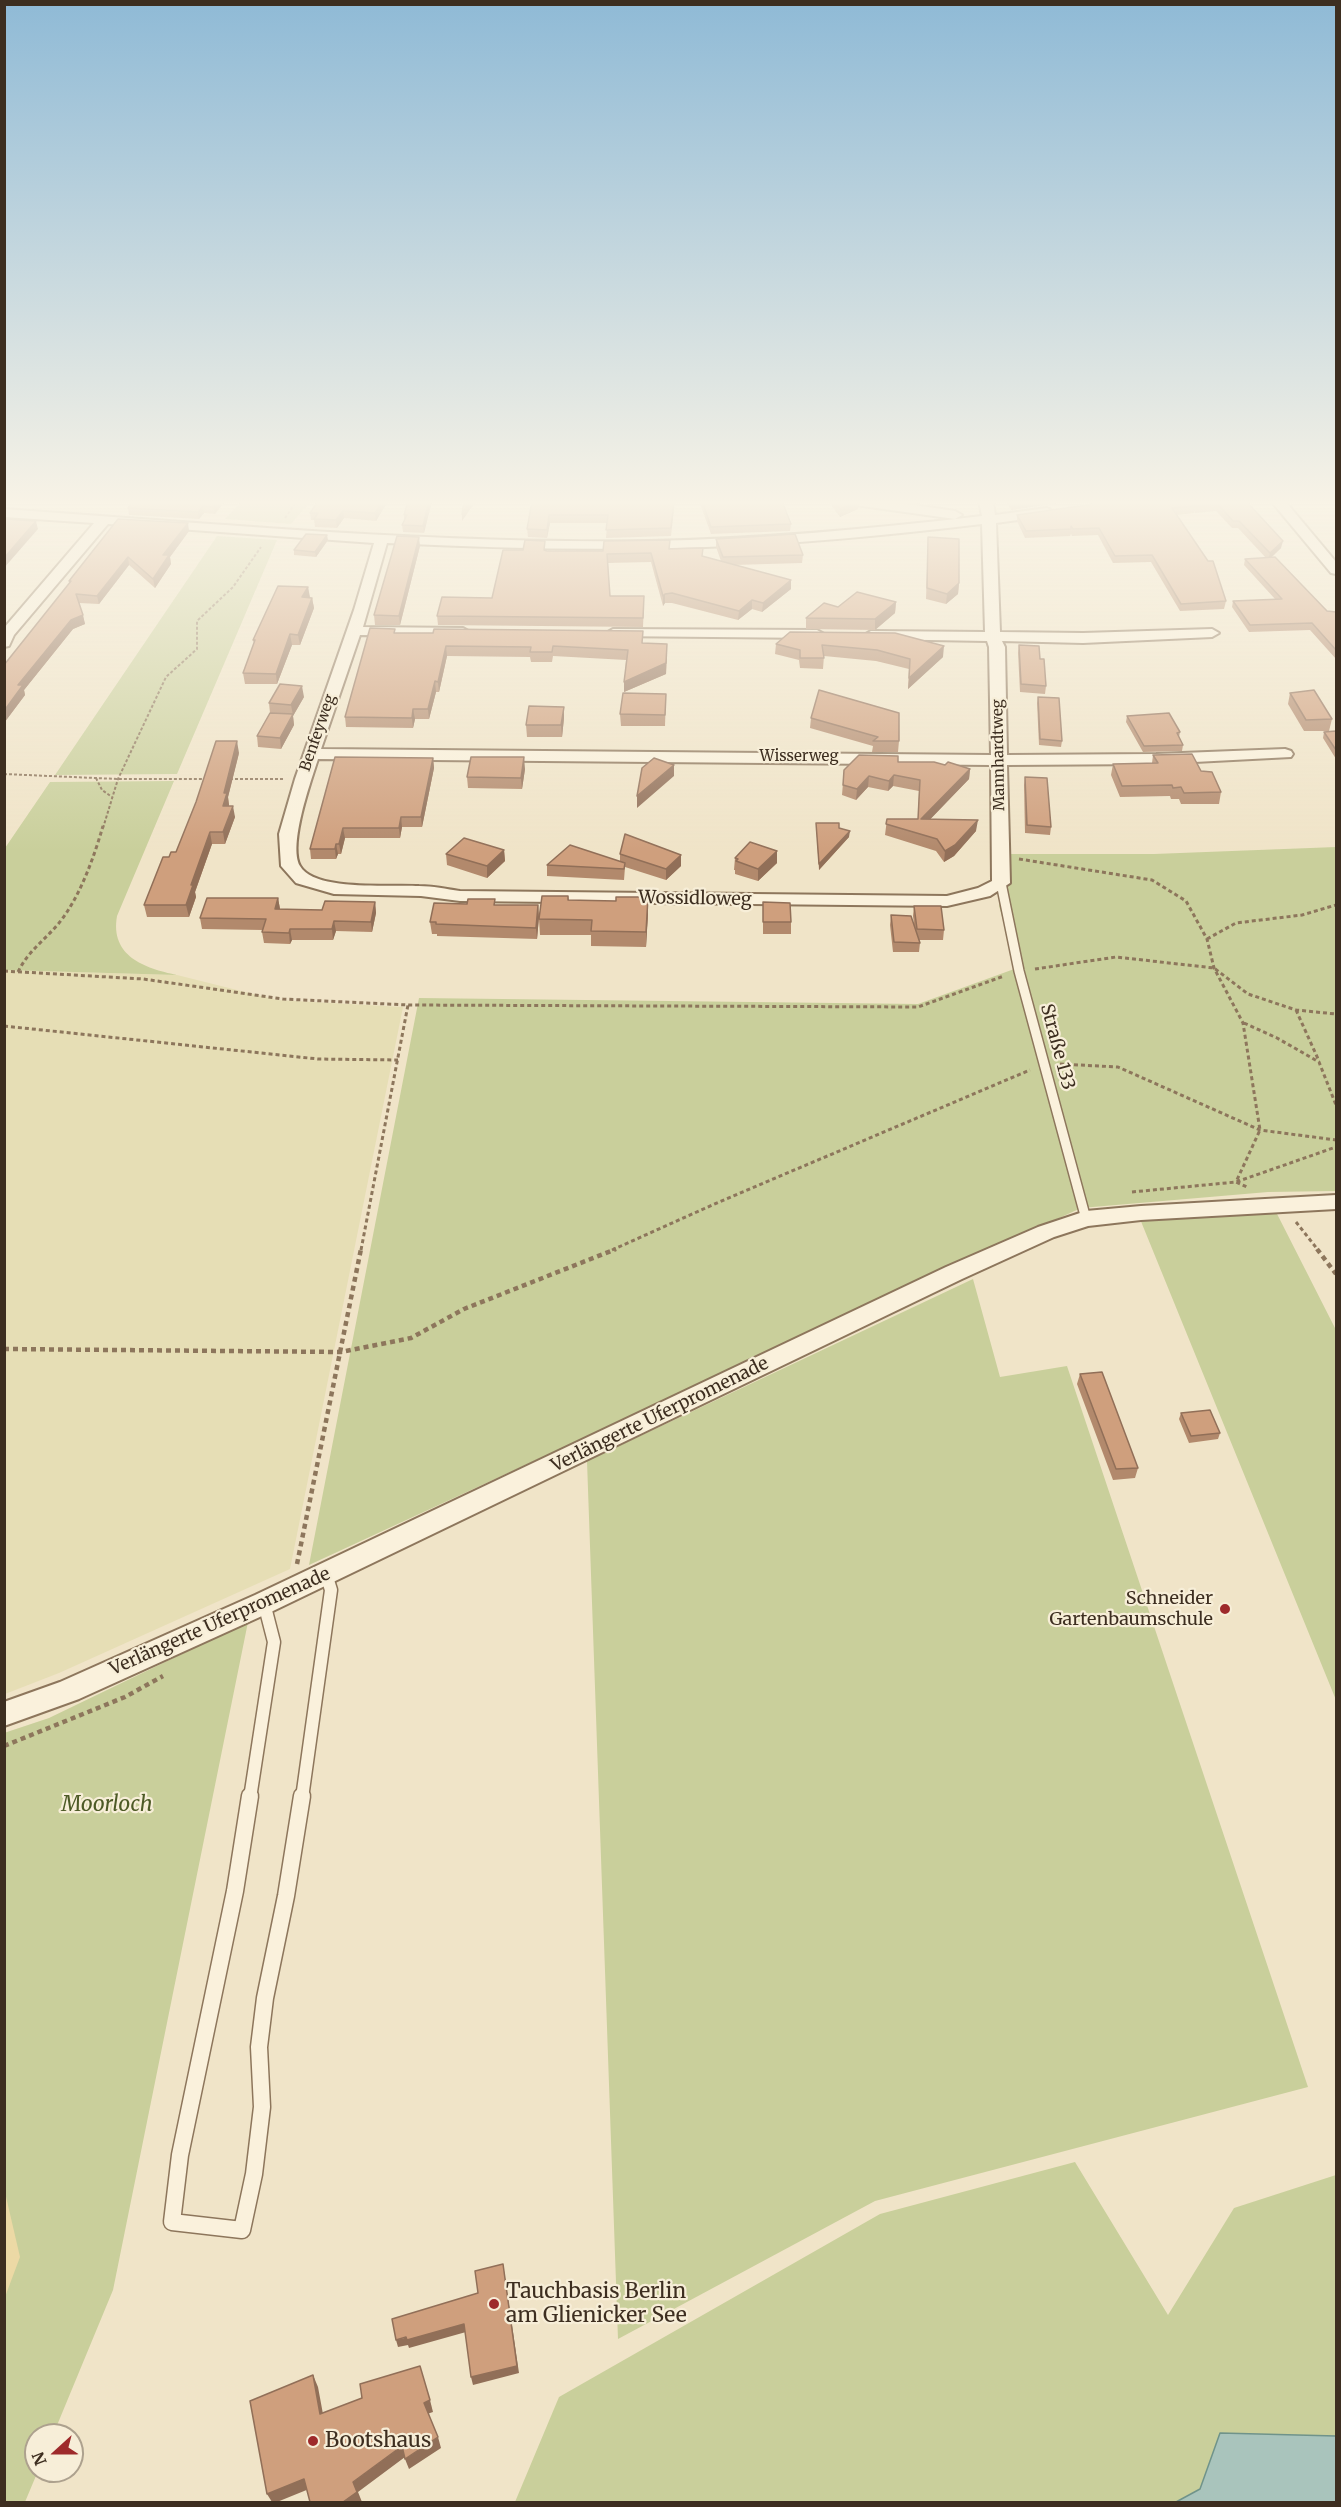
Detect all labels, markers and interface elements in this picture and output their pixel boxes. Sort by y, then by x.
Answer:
street label: Benfeyweg [296,692,340,774]
street label: Mannhardtweg [989,699,1009,811]
street label: Wisserweg [760,748,838,766]
street label: Wossidloweg [638,887,752,911]
street label: Straße 133 [1035,1002,1079,1092]
street label: Verlängerte Uferpromenade [548,1353,772,1477]
street label: Verlängerte Uferpromenade [106,1564,334,1680]
place label: Schneider Gartenbaumschule [1050,1588,1213,1630]
marker: Schneider Gartenbaumschule [1218,1602,1232,1616]
park label: Moorloch [61,1792,153,1818]
place label: Tauchbasis Berlin am Glienicker See [506,2279,687,2329]
marker: Tauchbasis Berlin am Glienicker See [487,2297,501,2311]
north arrow [24,2423,84,2483]
place label: Bootshaus [325,2428,431,2454]
marker: Bootshaus [306,2434,320,2448]
text: N [27,2449,51,2468]

